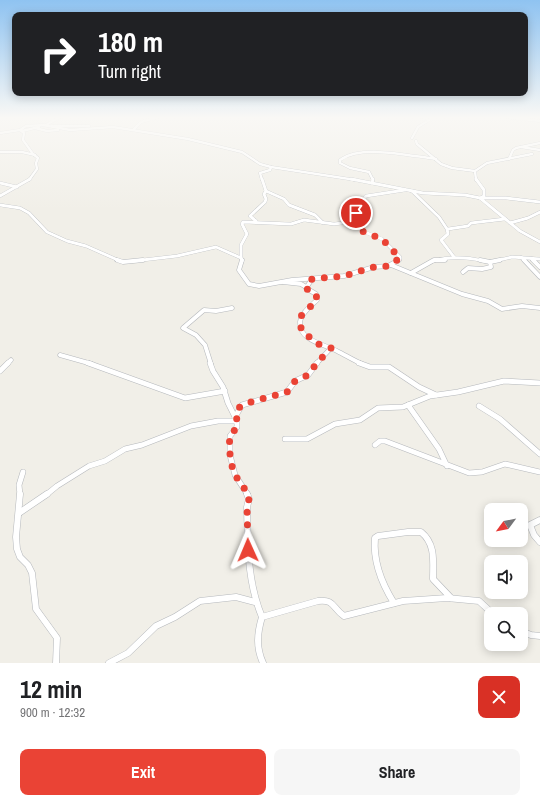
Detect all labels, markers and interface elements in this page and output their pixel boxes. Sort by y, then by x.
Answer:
text: 180 m [98,23,163,61]
icon: right [32,28,84,80]
text: Turn right [98,59,161,84]
pin [339,196,373,230]
icon: arrive [345,202,367,224]
north arrow [484,503,528,547]
map controls [484,503,528,651]
position arrow [227,529,269,571]
button: sound [484,555,528,599]
button: search [484,607,528,651]
text: 12 min [20,673,82,705]
button: close [478,676,520,718]
text: 900 m · 12:32 [20,704,85,721]
button: Exit [20,749,266,795]
button: Share [274,749,520,795]

